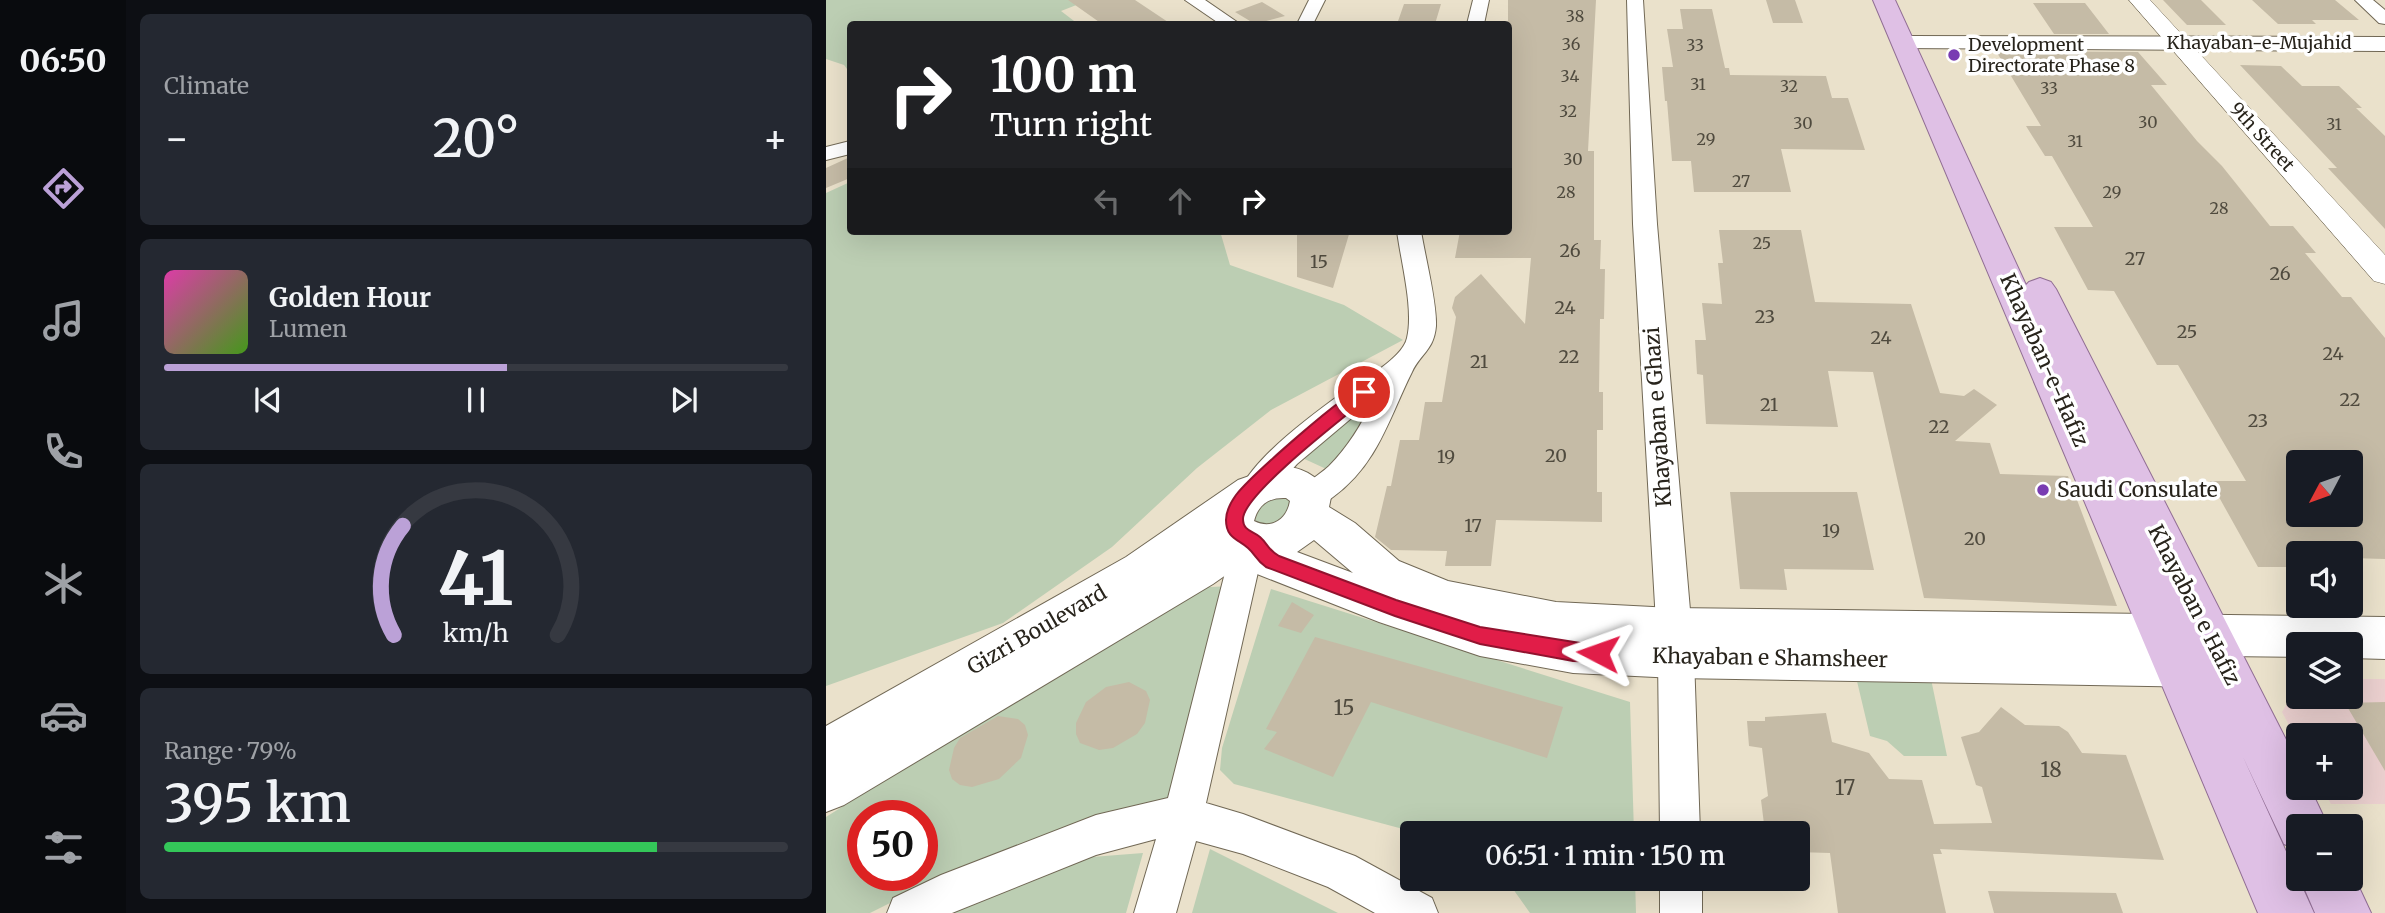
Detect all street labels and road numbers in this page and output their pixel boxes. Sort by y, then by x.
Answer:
street label: Khayaban-e-Mujahid [2166,31,2352,54]
street label: 9th Street [2225,97,2300,176]
street label: Khayaban-e-Hafiz [1994,269,2095,451]
street label: Khayaban e Ghazi [1638,326,1677,508]
street label: Khayaban e Hafiz [2142,520,2247,690]
street label: Gizri Boulevard [962,579,1112,680]
street label: Khayaban e Shamsheer [1652,642,1888,673]

